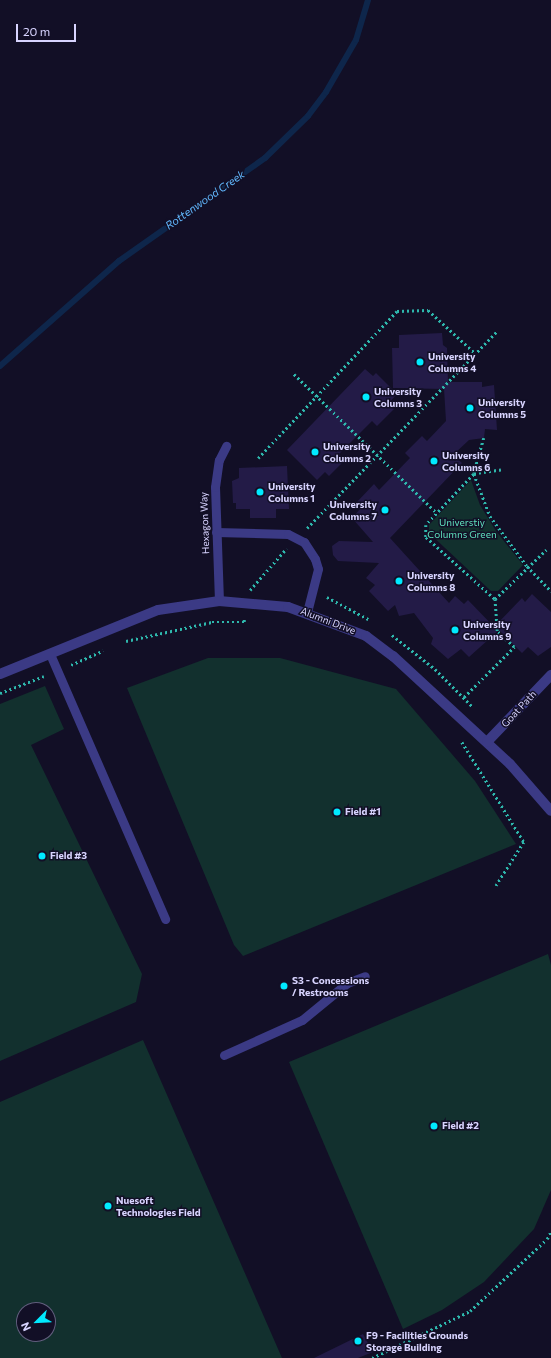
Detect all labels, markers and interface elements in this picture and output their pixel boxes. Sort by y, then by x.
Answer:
scale bar [18,16,78,42]
text: 20 m [23,24,50,38]
water label: Rottenwood Creek [163,168,247,232]
place label: University Columns 4 [428,350,476,374]
marker: University Columns 4 [415,357,425,367]
place label: University Columns 3 [374,385,422,408]
marker: University Columns 3 [361,392,371,402]
place label: University Columns 5 [478,396,526,420]
marker: University Columns 5 [465,403,475,413]
place label: University Columns 2 [323,440,371,464]
marker: University Columns 2 [310,447,320,457]
place label: University Columns 6 [442,449,490,472]
marker: University Columns 6 [429,456,439,466]
place label: University Columns 1 [268,480,315,504]
marker: University Columns 1 [255,487,265,497]
street label: Hexagon Way [198,492,212,554]
place label: University Columns 7 [329,498,377,522]
marker: University Columns 7 [380,505,390,515]
park label: Universtiy Columns Green [427,516,497,540]
place label: University Columns 8 [407,569,456,592]
marker: University Columns 8 [394,576,404,586]
street label: Alumni Drive [299,605,357,637]
place label: University Columns 9 [463,618,511,642]
marker: University Columns 9 [450,625,460,635]
street label: Goat Path [499,688,539,730]
place label: Field #1 [345,806,381,818]
marker: Field #1 [332,807,342,817]
place label: Field #3 [50,850,87,862]
marker: Field #3 [37,851,47,861]
place label: S3 - Concessions / Restrooms [292,974,369,998]
marker: S3 - Concessions / Restrooms [279,981,289,991]
place label: Field #2 [442,1120,479,1132]
marker: Field #2 [429,1121,439,1131]
place label: Nuesoft Technologies Field [116,1194,201,1218]
marker: Nuesoft Technologies Field [103,1201,113,1211]
north arrow [16,1302,56,1342]
text: N [18,1320,33,1333]
place label: F9 - Facilities Grounds Storage Building [366,1329,468,1352]
marker: F9 - Facilities Grounds Storage Building [353,1336,363,1346]

